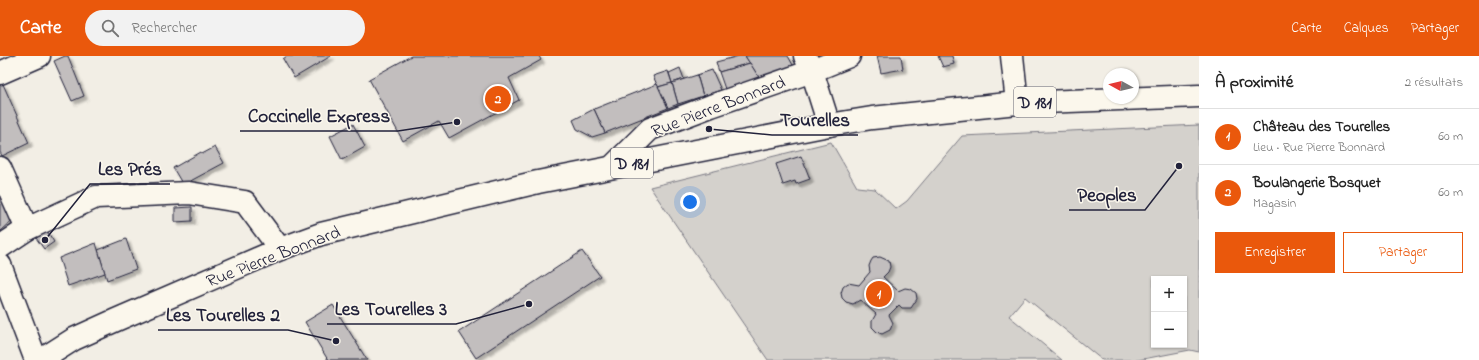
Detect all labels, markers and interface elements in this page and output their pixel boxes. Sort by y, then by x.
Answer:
search box [85,10,365,46]
text: Carte [20,15,61,42]
icon: search [99,17,121,39]
text: Rechercher [131,17,197,39]
text: Carte [1291,18,1322,39]
text: Calques [1344,18,1389,39]
text: Partager [1411,18,1459,39]
north arrow [1103,68,1139,104]
street label: Rue Pierre Bonnard [648,70,790,145]
text: À proximité [1215,70,1293,95]
text: 2 résultats [1405,73,1463,92]
pin: 2 [485,84,511,114]
road number: D 181 [1014,87,1056,117]
callout: Coccinelle Express [240,100,398,131]
text: Coccinelle Express [248,104,390,131]
callout: Tourelles [772,104,858,135]
text: Tourelles [780,108,850,135]
text: Château des Tourelles [1253,116,1390,138]
text: 1 [1226,127,1230,146]
text: 60 m [1438,127,1463,146]
text: Lieu · Rue Pierre Bonnard [1253,138,1385,157]
road number: D 181 [611,148,653,178]
callout: Les Prés [90,153,170,184]
text: Les Prés [98,157,162,184]
text: Boulangerie Bosquet [1253,172,1381,194]
callout: Peoples [1069,179,1145,210]
text: Peoples [1077,183,1137,210]
text: 2 [1225,183,1231,202]
text: 60 m [1438,183,1463,202]
your location [680,192,700,212]
text: Magasin [1253,194,1296,213]
street label: Rue Pierre Bonnard [203,220,345,295]
button: Enregistrer [1215,232,1335,273]
button: Partager [1343,232,1463,273]
map controls [1151,276,1187,348]
button: + [1151,276,1187,312]
pin: 1 [866,279,892,309]
callout: Les Tourelles 3 [327,293,456,324]
text: Les Tourelles 3 [335,297,447,324]
callout: Les Tourelles 2 [158,299,288,330]
text: Les Tourelles 2 [166,303,281,330]
button: − [1151,312,1187,348]

